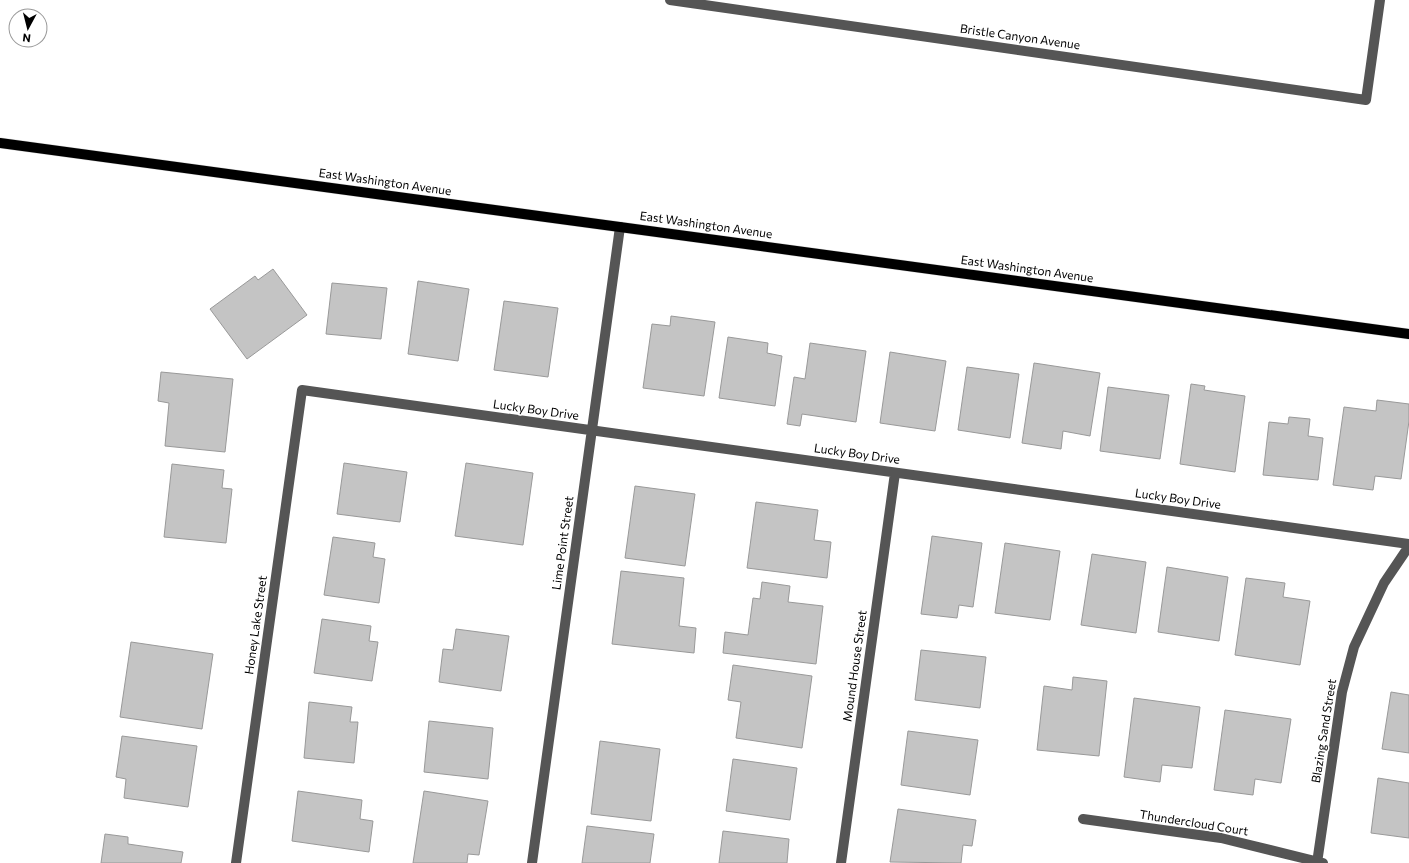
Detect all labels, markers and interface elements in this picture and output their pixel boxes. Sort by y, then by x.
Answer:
north arrow [8,8,48,48]
street label: Bristle Canyon Avenue [959,21,1081,51]
text: N [22,31,32,45]
street label: East Washington Avenue [318,165,452,197]
street label: East Washington Avenue [639,208,773,240]
street label: East Washington Avenue [960,252,1094,284]
street label: Lucky Boy Drive [492,396,580,422]
street label: Lucky Boy Drive [813,440,901,466]
street label: Lucky Boy Drive [1134,485,1222,511]
street label: Lime Point Street [548,495,576,591]
street label: Honey Lake Street [241,574,269,675]
street label: Mound House Street [839,609,869,722]
street label: Blazing Sand Street [1308,678,1338,784]
street label: Thundercloud Court [1139,807,1250,838]

